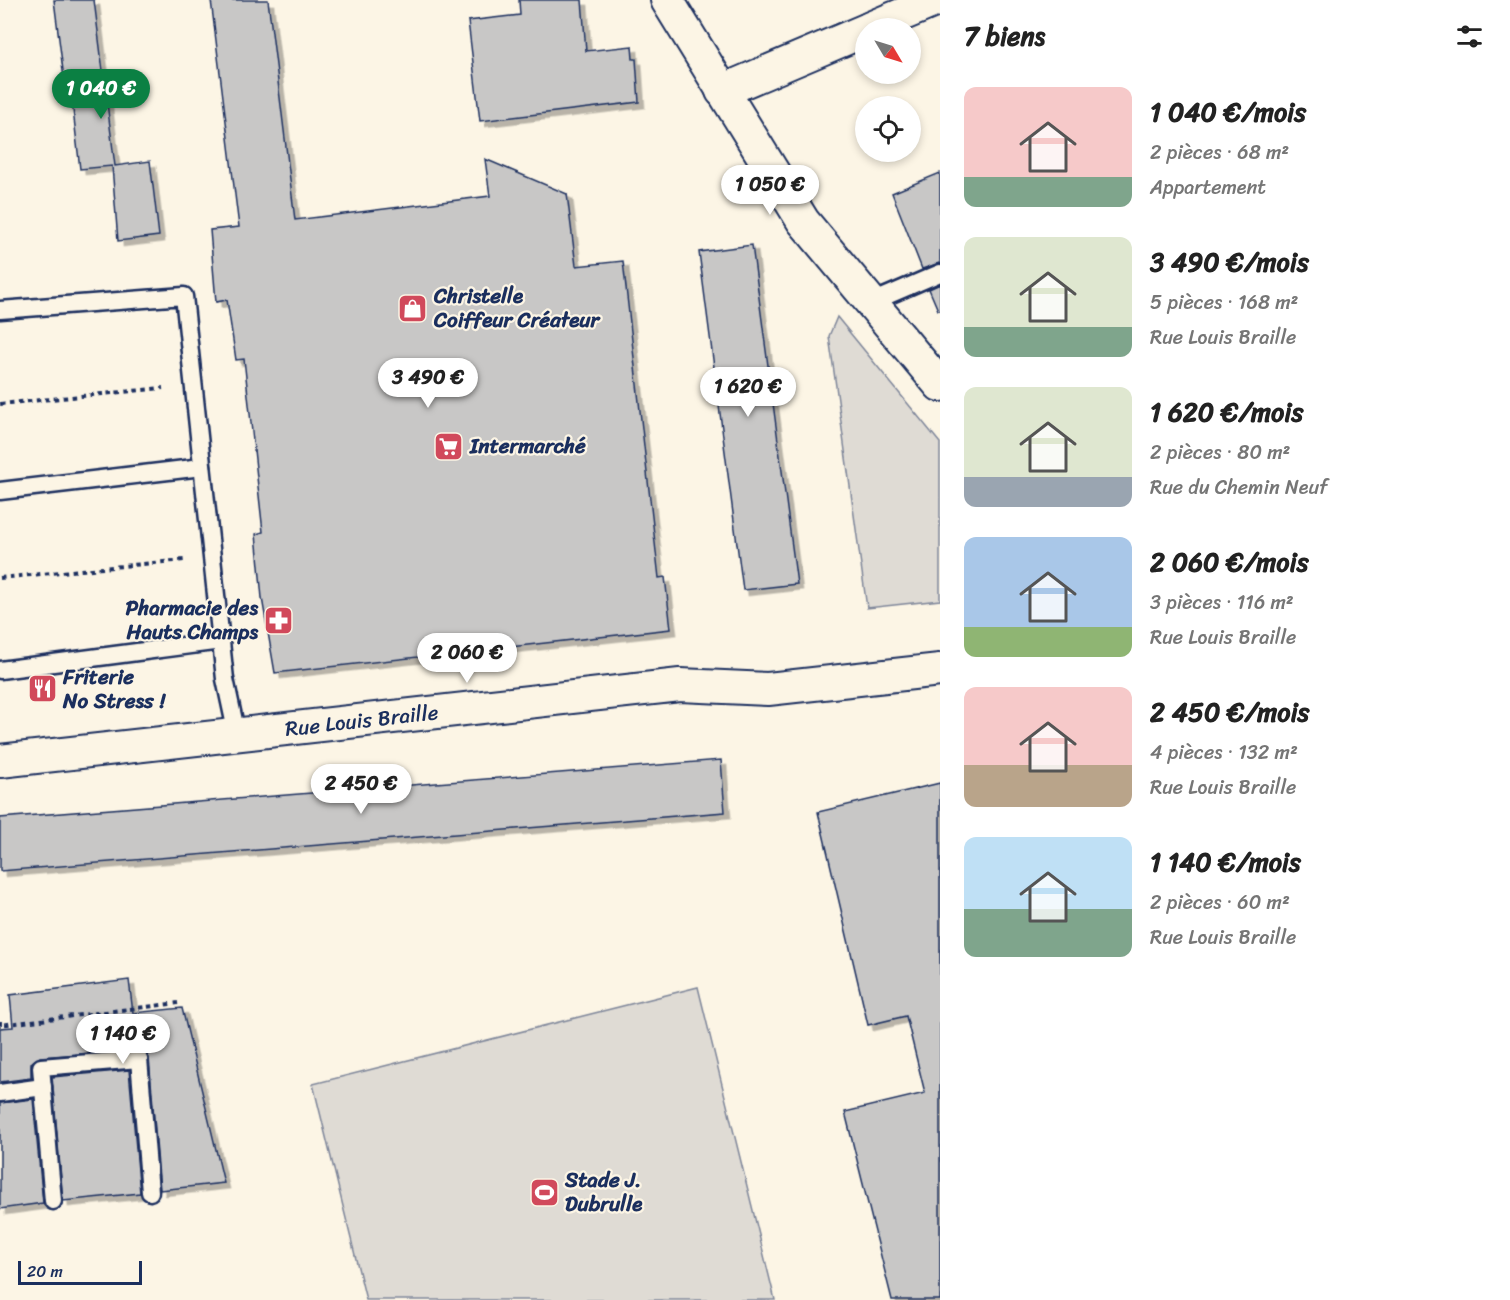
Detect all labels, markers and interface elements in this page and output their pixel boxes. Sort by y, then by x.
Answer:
text: 7 biens [964,13,1045,59]
north arrow [855,18,921,84]
map controls [855,18,921,162]
icon: filters [1453,20,1486,53]
pin: 1 040 € [46,69,156,120]
text: 1 040 € [66,71,136,106]
text: 1 040 €/mois [1150,89,1306,135]
button: locate [855,96,921,162]
icon: home [1012,111,1084,183]
text: 2 pièces · 68 m² [1150,135,1289,170]
pin: 1 050 € [715,165,825,216]
text: 1 050 € [735,167,805,202]
text: Appartement [1150,170,1266,205]
text: 3 490 €/mois [1150,239,1309,285]
icon: home [1012,261,1084,333]
place label: Christelle Coiffeur Créateur [433,277,602,339]
text: 5 pièces · 168 m² [1150,285,1298,320]
shop icon: Christelle Coiffeur Créateur [397,292,429,324]
text: Rue Louis Braille [1150,320,1296,355]
pin: 3 490 € [373,358,483,409]
text: 3 490 € [392,360,464,395]
pin: 1 620 € [693,367,803,418]
text: 1 620 € [714,369,782,404]
text: 1 620 €/mois [1150,389,1303,435]
icon: home [1012,411,1084,483]
place label: Intermarché [469,427,586,465]
supermarket icon: Intermarché [433,430,465,462]
text: 2 pièces · 80 m² [1150,435,1290,470]
text: Rue du Chemin Neuf [1150,470,1328,505]
text: 2 060 €/mois [1150,539,1309,585]
icon: home [1012,561,1084,633]
text: 3 pièces · 116 m² [1150,585,1294,620]
place label: Pharmacie des Hauts Champs [125,589,258,651]
pharmacy icon: Pharmacie des Hauts Champs [263,604,295,636]
text: Rue Louis Braille [1150,620,1296,655]
pin: 2 060 € [412,633,522,684]
text: 2 060 € [431,635,503,670]
place label: Friterie No Stress ! [62,658,166,720]
restaurant icon: Friterie No Stress ! [26,673,58,705]
text: 2 450 €/mois [1150,689,1310,735]
street label: Rue Louis Braille [283,693,440,748]
icon: home [1012,711,1084,783]
text: 4 pièces · 132 m² [1150,735,1298,770]
pin: 2 450 € [306,764,416,815]
text: 2 450 € [325,766,397,801]
text: Rue Louis Braille [1150,770,1296,805]
text: 1 140 €/mois [1150,839,1301,885]
icon: home [1012,861,1084,933]
text: 2 pièces · 60 m² [1150,885,1290,920]
text: Rue Louis Braille [1150,920,1296,955]
pin: 1 140 € [68,1014,178,1065]
text: 1 140 € [90,1016,156,1051]
place label: Stade J. Dubrulle [564,1161,643,1223]
sports icon: Stade J. Dubrulle [528,1176,560,1208]
text: 20 m [27,1257,63,1286]
scale bar [18,1258,142,1286]

